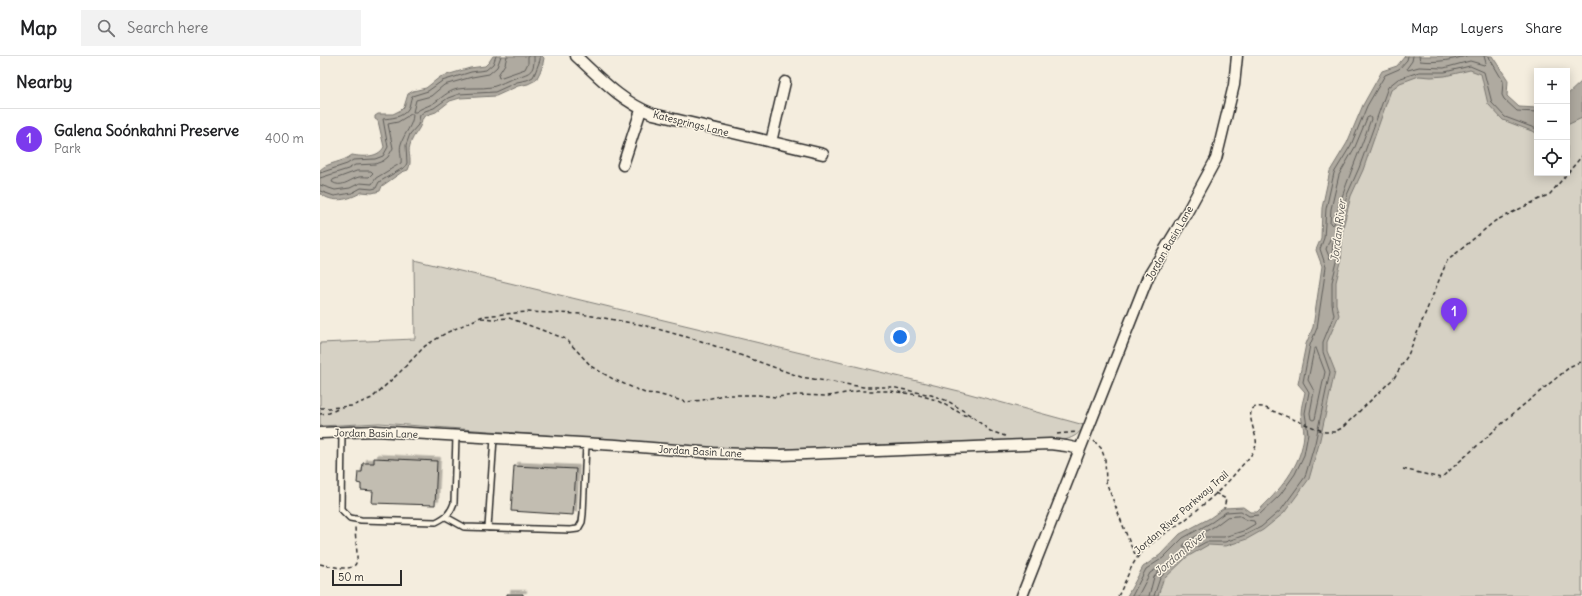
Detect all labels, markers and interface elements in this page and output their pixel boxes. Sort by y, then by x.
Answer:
search box [81,10,361,46]
text: Map [20,16,57,40]
icon: search [95,17,117,39]
text: Search here [127,18,208,37]
text: Map [1411,19,1438,37]
text: Layers [1460,19,1503,37]
text: Share [1525,19,1562,37]
map controls [1534,68,1570,176]
button: + [1534,68,1570,104]
text: Nearby [16,71,72,93]
button: − [1534,104,1570,140]
street label: Katesprings Lane [652,108,730,139]
text: Galena Soónkahni Preserve [54,121,239,140]
text: 1 [26,130,32,147]
text: 400 m [265,130,304,147]
text: Park [54,140,81,157]
button: locate [1534,140,1570,176]
water label: Jordan River [1327,197,1349,263]
street label: Jordan Basin Lane [1143,204,1196,283]
pin: 1 [1441,298,1467,331]
your location [890,327,910,347]
street label: Jordan Basin Lane [334,426,418,441]
street label: Jordan Basin Lane [658,443,742,460]
street label: Jordan River Parkway Trail [1132,468,1230,556]
water label: Jordan River [1152,528,1208,578]
scale bar [332,568,402,587]
text: 50 m [338,570,364,584]

